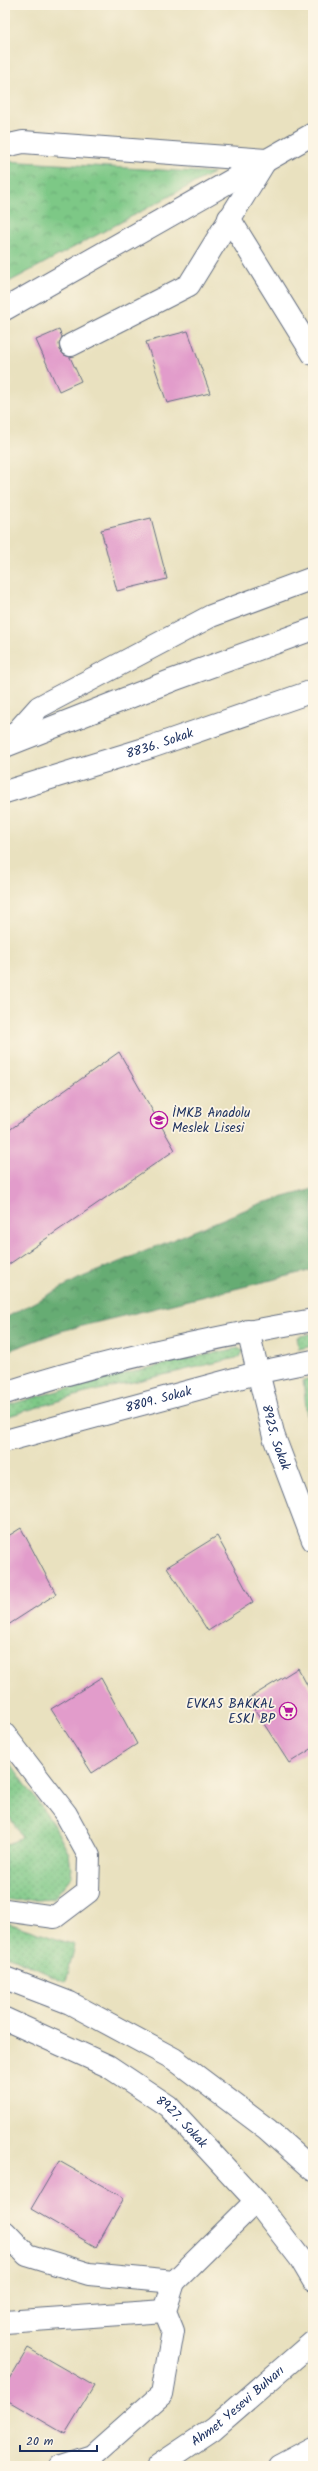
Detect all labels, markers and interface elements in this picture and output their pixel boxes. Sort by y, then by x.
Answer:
street label: 8836. Sokak [123,722,197,765]
place label: İMKB Anadolu Meslek Lisesi [172,1103,251,1139]
school or university icon: İMKB Anadolu Meslek Lisesi [149,1110,169,1130]
street label: 8809. Sokak [123,1380,195,1418]
street label: 8925. Sokak [256,1402,297,1474]
place label: EVKA5 BAKKAL ESKI BP [186,1694,276,1730]
supermarket icon: EVKA5 BAKKAL ESKI BP [278,1701,298,1721]
street label: 8927. Sokak [151,2090,213,2154]
street label: Ahmet Yesevi Bulvarı [187,2361,289,2452]
scale bar [20,2427,97,2453]
text: 20 m [26,2432,54,2451]

